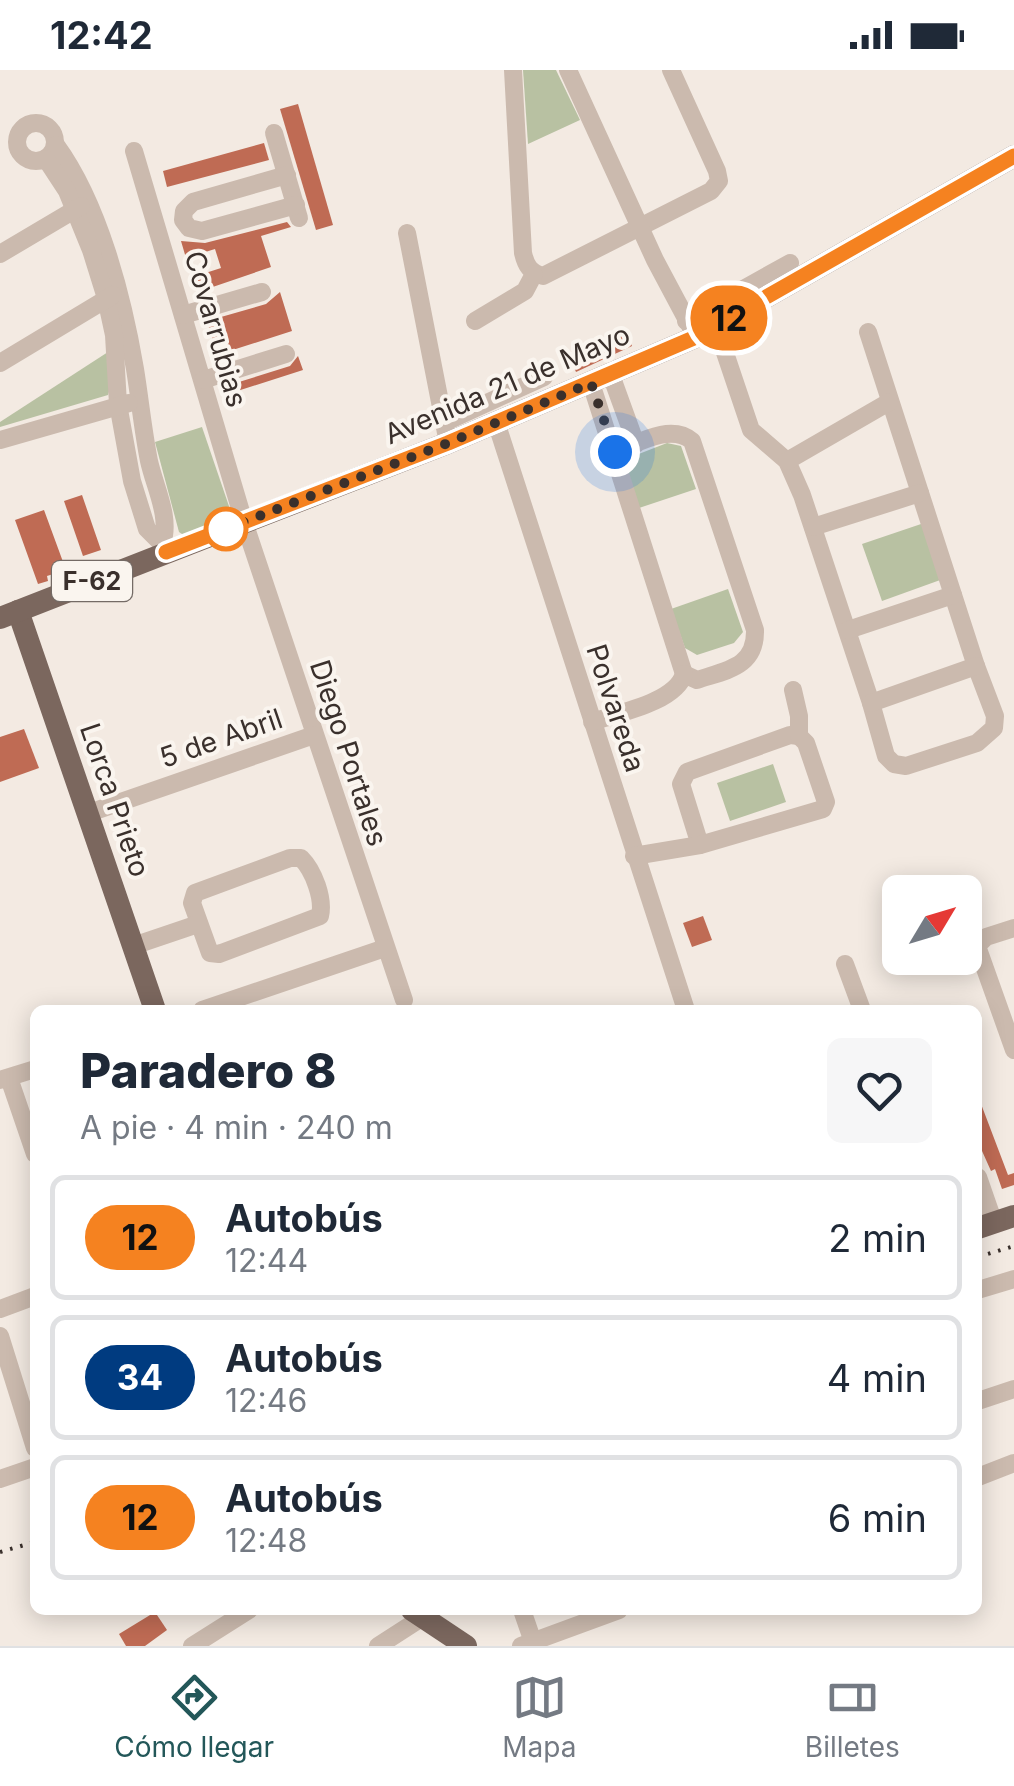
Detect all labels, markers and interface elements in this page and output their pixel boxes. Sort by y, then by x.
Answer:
text: 12:42 [50,12,153,58]
street label: Covarrubias [178,247,254,411]
line badge: 12 [684,286,774,350]
text: 12 [710,297,748,339]
street label: Avenida 21 de Mayo [379,317,635,451]
your location [590,427,640,477]
unlabelled marker [205,508,247,550]
road number: F-62 [52,561,132,601]
street label: Polvareda [579,640,653,776]
street label: Diego Portales [303,656,395,850]
street label: 5 de Abril [155,701,287,775]
street label: Lorca Prieto [73,719,157,881]
north arrow [882,875,982,975]
map controls [882,875,982,975]
button: heart [827,1038,932,1143]
text: Paradero 8 [80,1041,336,1100]
text: A pie · 4 min · 240 m [80,1108,393,1147]
text: Autobús [225,1195,383,1241]
text: 2 min [828,1215,927,1261]
text: 12 [121,1216,159,1258]
text: 12:44 [225,1241,308,1280]
text: Autobús [225,1335,383,1381]
text: 4 min [827,1355,927,1401]
text: 34 [117,1356,163,1398]
text: 12:46 [225,1381,307,1420]
text: Autobús [225,1475,383,1521]
text: 6 min [828,1495,927,1541]
text: 12 [121,1496,159,1538]
text: 12:48 [225,1521,307,1560]
tab: Cómo llegar [114,1670,274,1764]
tab: Mapa [502,1670,576,1764]
tab: Billetes [805,1670,900,1764]

